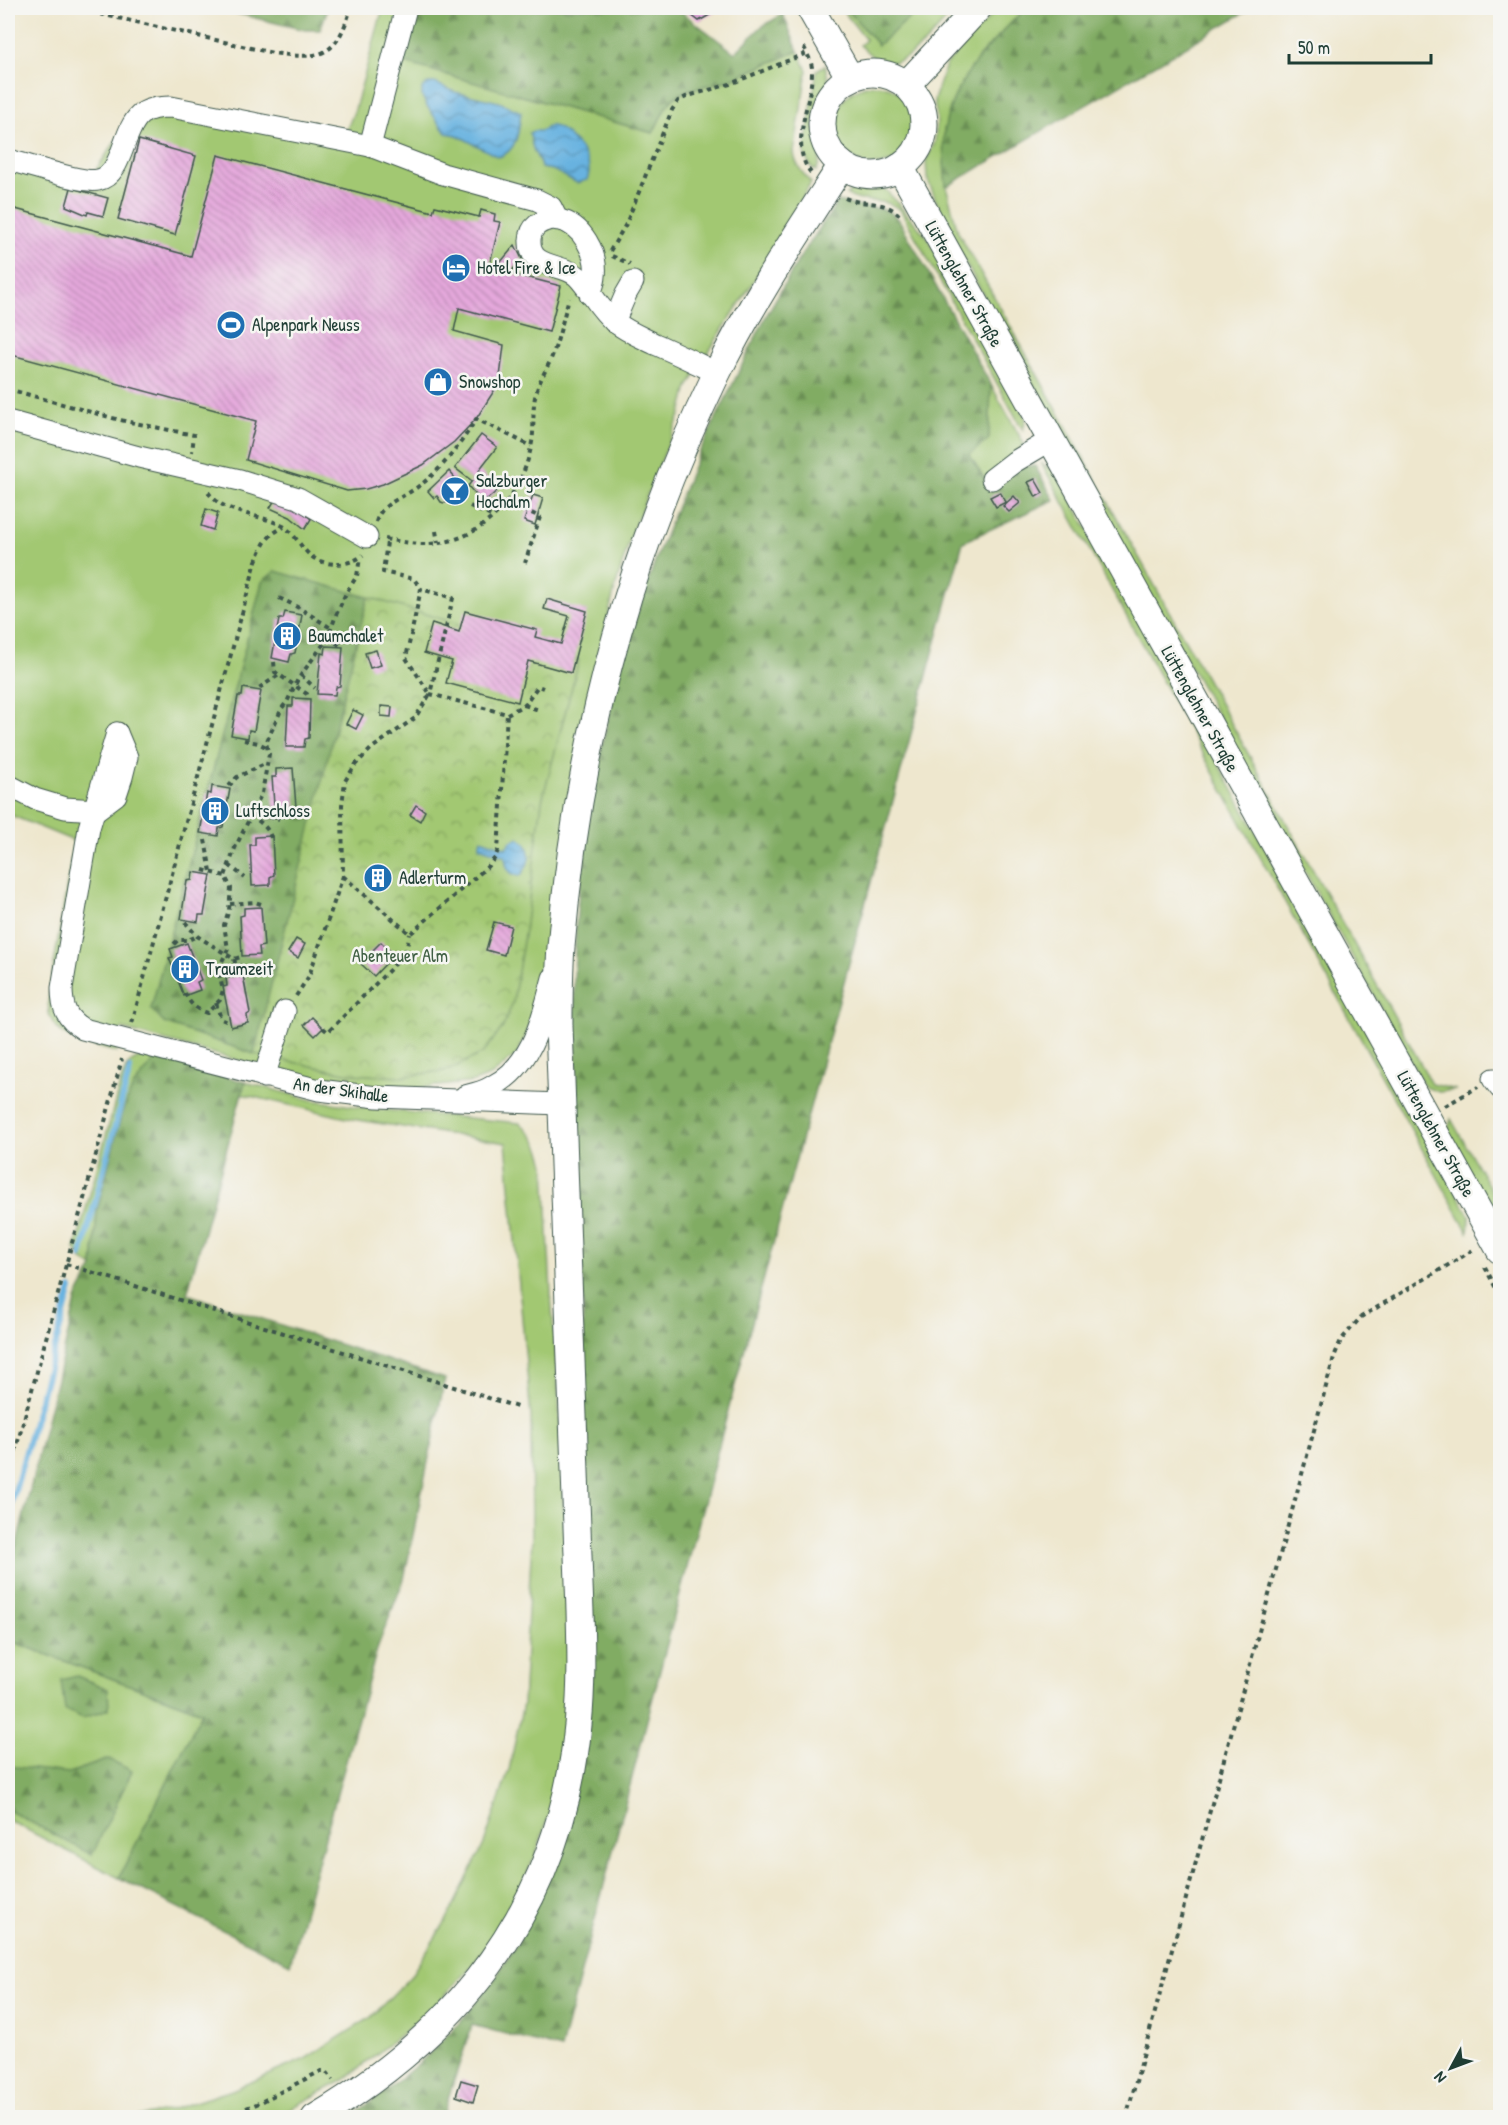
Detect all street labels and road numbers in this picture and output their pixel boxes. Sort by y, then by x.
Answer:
street label: Lüttenglehner Straße [919,216,1009,351]
street label: Lüttenglehner Straße [1155,641,1245,776]
street label: Lüttenglehner Straße [1391,1066,1481,1201]
street label: An der Skihalle [292,1070,390,1109]

